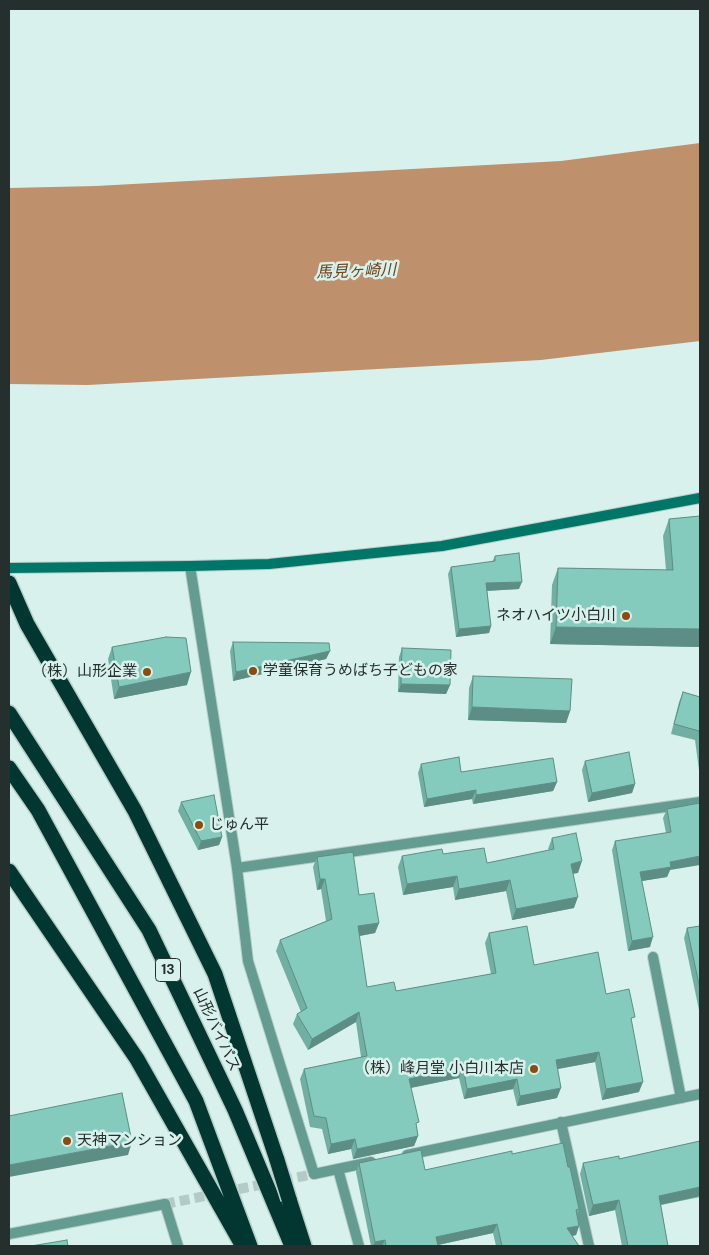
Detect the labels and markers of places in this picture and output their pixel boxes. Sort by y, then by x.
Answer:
place label: ネオハイツ小白川 [496,607,616,625]
marker: ネオハイツ小白川 [620,610,632,622]
place label: 学童保育うめばち子どもの家 [263,662,458,680]
place label: （株）山形企業 [32,663,137,681]
marker: 学童保育うめばち子どもの家 [247,665,259,677]
marker: （株）山形企業 [141,666,153,678]
place label: じゅん平 [209,816,269,834]
marker: じゅん平 [193,819,205,831]
place label: （株）峰月堂 小白川本店 [355,1060,524,1078]
marker: （株）峰月堂 小白川本店 [528,1063,540,1075]
place label: 天神マンション [77,1132,182,1150]
marker: 天神マンション [61,1135,73,1147]

